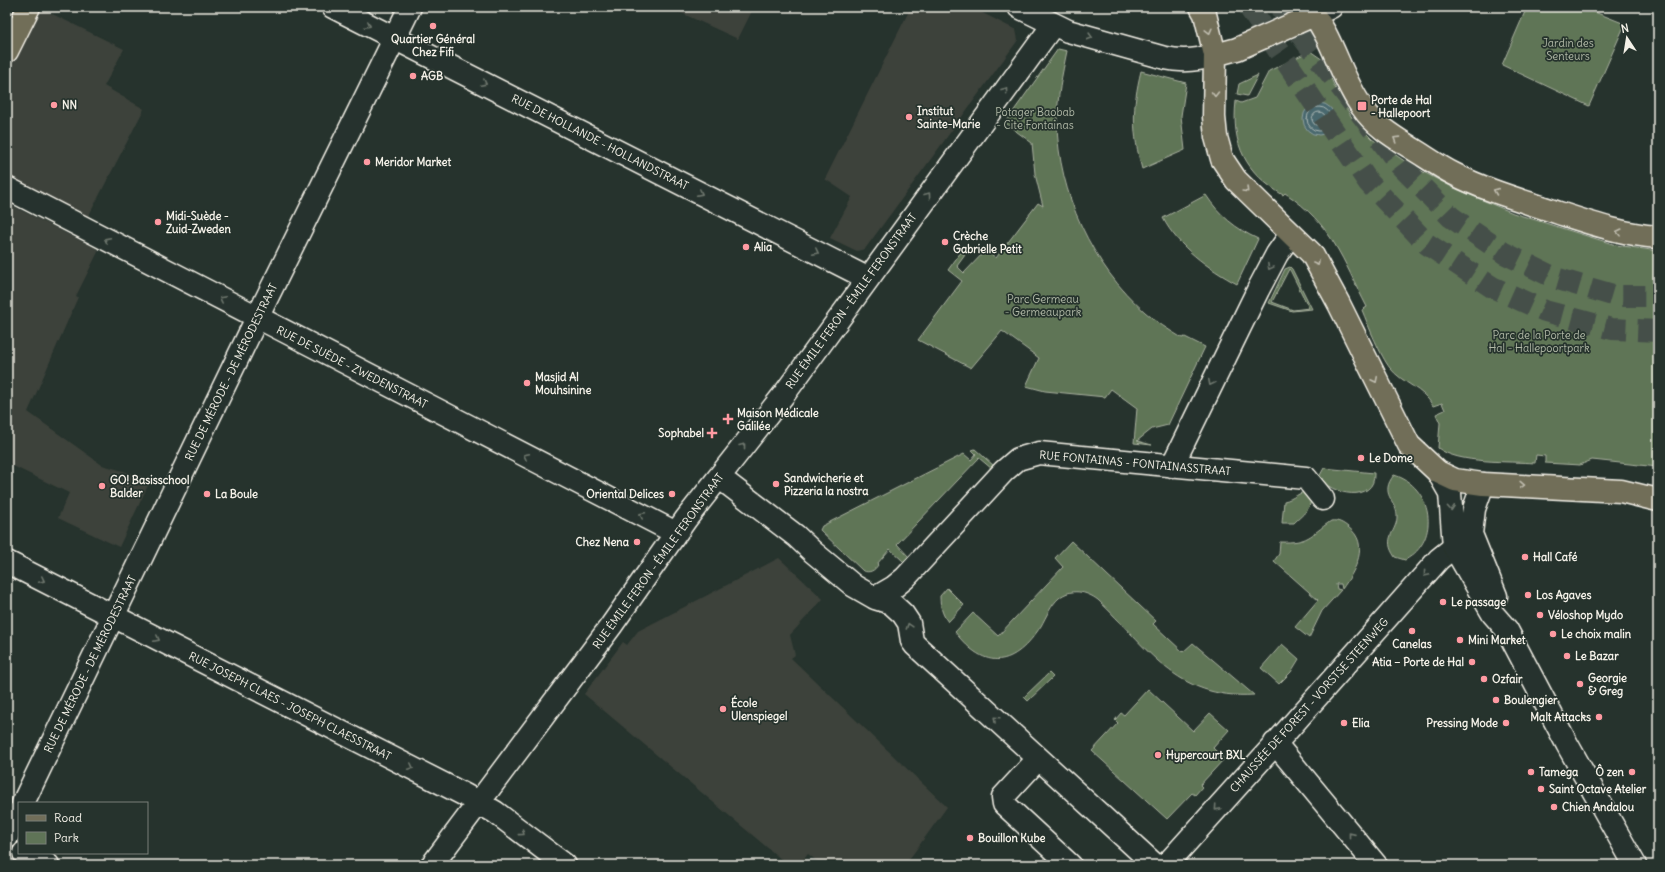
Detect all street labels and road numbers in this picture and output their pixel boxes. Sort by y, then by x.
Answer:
street label: RUE DE HOLLANDE - HOLLANDSTRAAT [509,91,691,193]
street label: RUE ÉMILE FERON - ÉMILE FERONSTRAAT [782,210,920,392]
street label: RUE DE MÉRODE - DE MÉRODESTRAAT [181,280,280,463]
street label: RUE DE SUÈDE - ZWEDENSTRAAT [274,322,431,411]
street label: RUE FONTAINAS - FONTAINASSTRAAT [1039,448,1232,478]
street label: RUE ÉMILE FERON - ÉMILE FERONSTRAAT [589,470,727,652]
street label: RUE DE MÉRODE - DE MÉRODESTRAAT [40,572,139,755]
street label: CHAUSSÉE DE FOREST - VORSTSE STEENWEG [1226,614,1391,795]
street label: RUE JOSEPH CLAES - JOSEPH CLAESSTRAAT [186,649,394,763]

